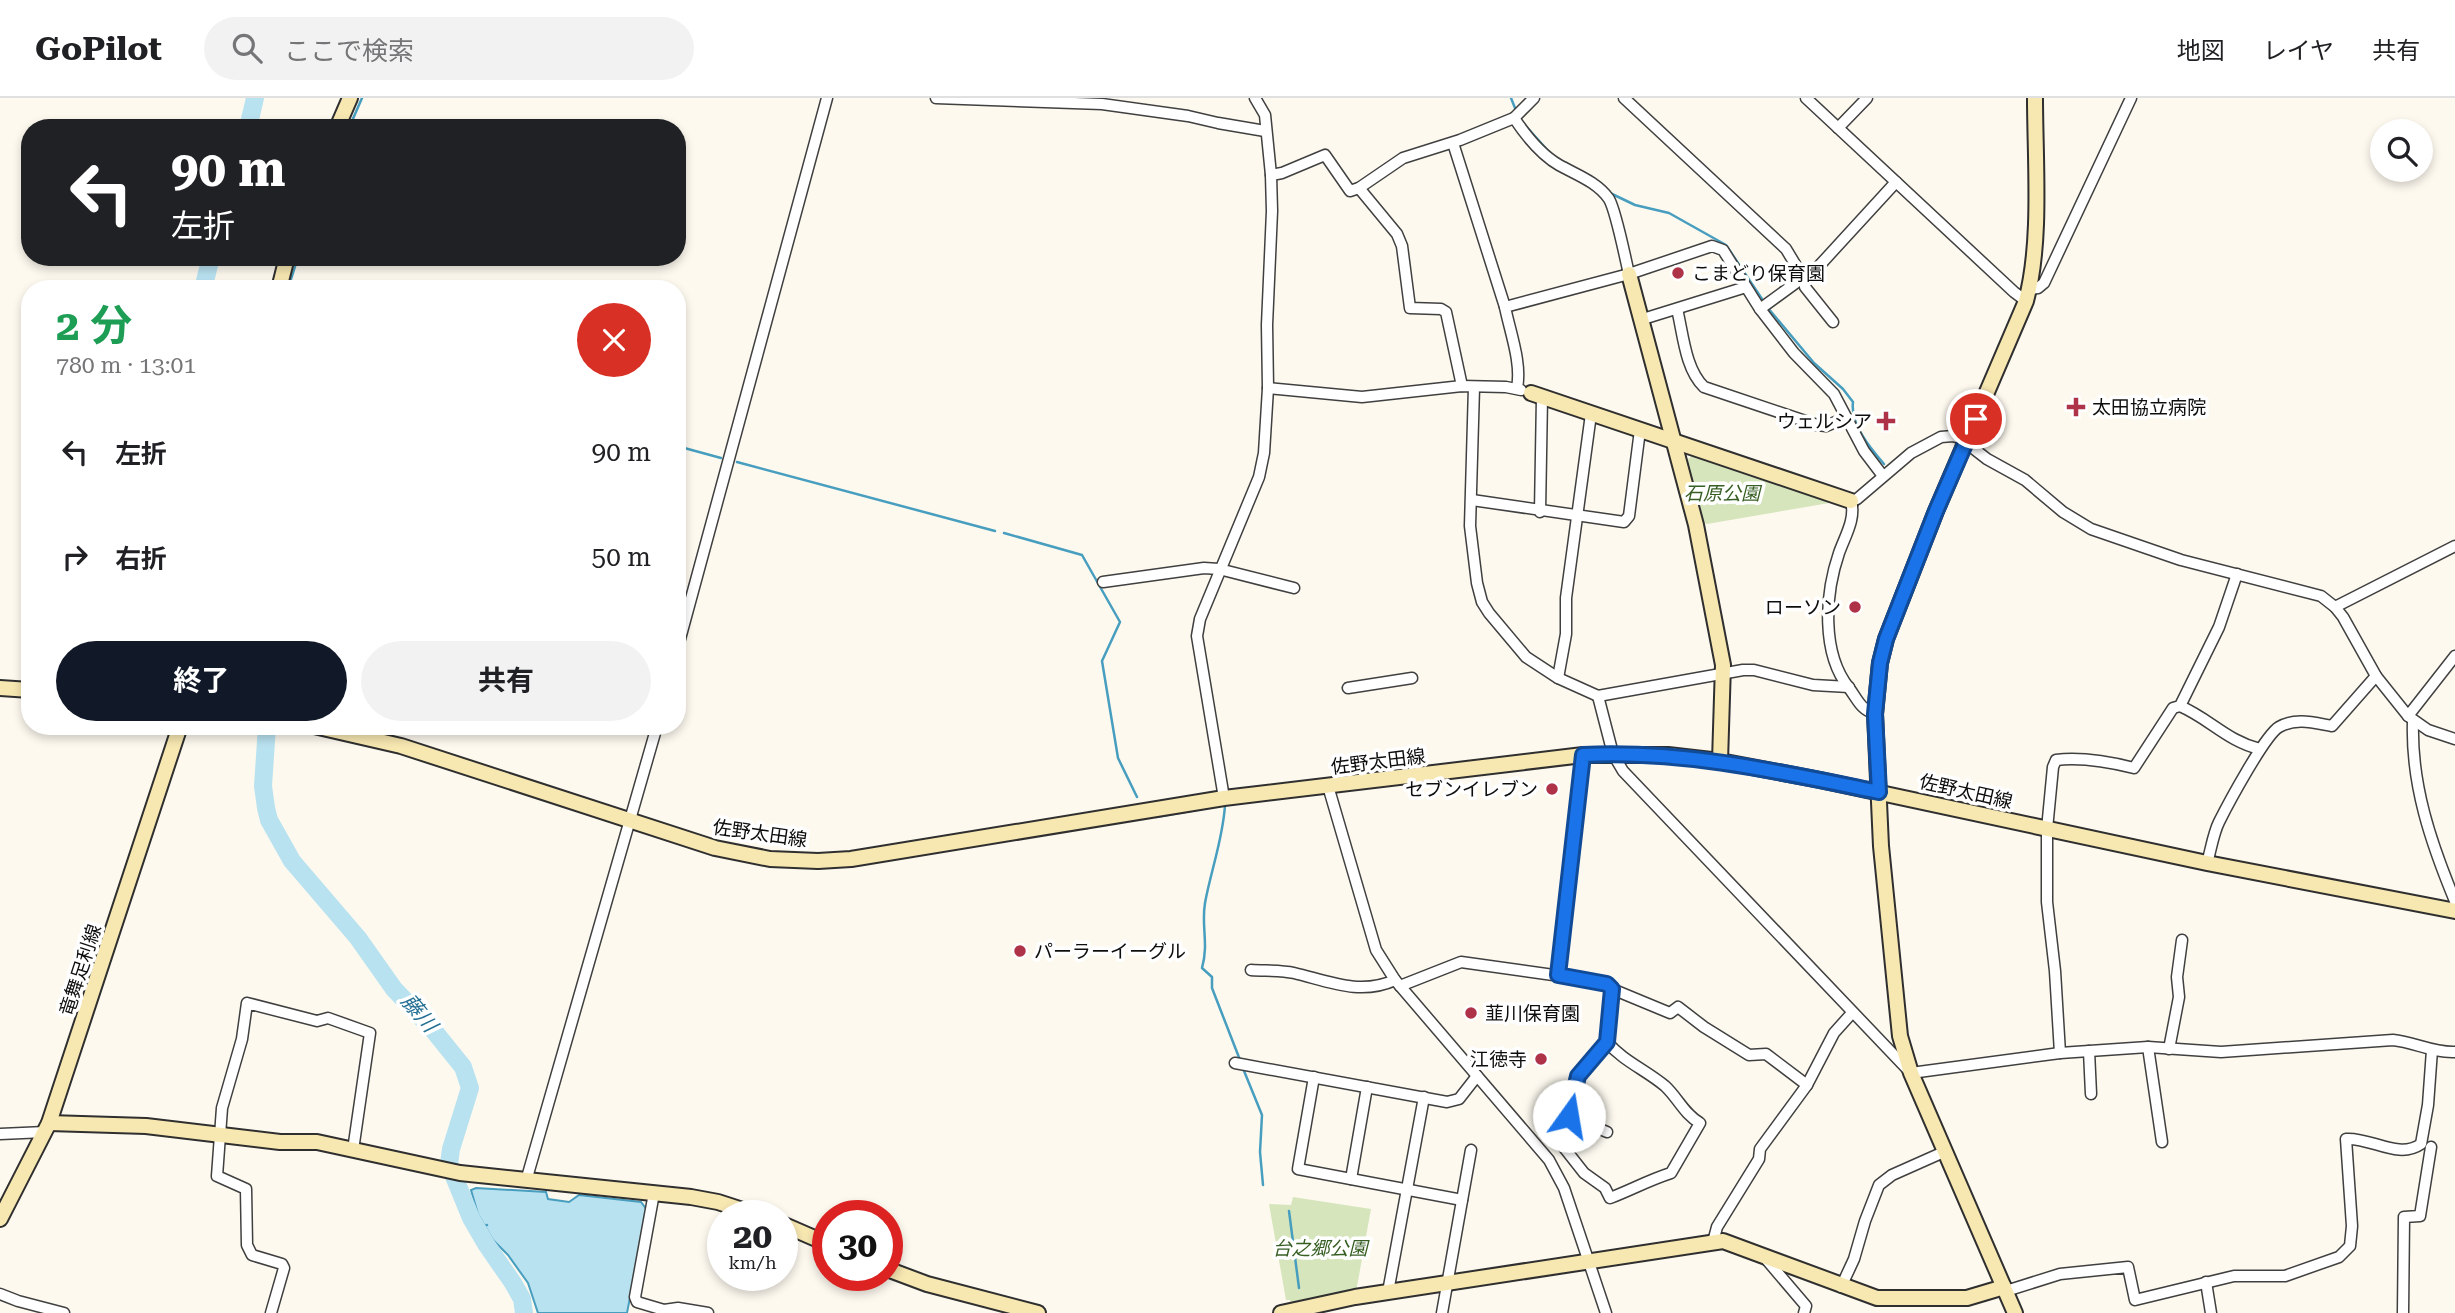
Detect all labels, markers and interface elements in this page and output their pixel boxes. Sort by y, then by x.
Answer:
search box [204,17,694,80]
text: GoPilot [35,29,162,68]
icon: search [228,29,266,67]
text: ここで検索 [284,36,414,66]
text: 地図 [2177,37,2225,65]
text: レイヤ [2263,37,2334,65]
text: 共有 [2372,37,2420,65]
map controls [2370,119,2433,182]
button: search [2370,119,2433,182]
text: 90 m [171,141,286,198]
icon: left [56,147,147,238]
text: 左折 [171,207,235,245]
place label: こまどり保育園 [1692,262,1825,285]
marker: こまどり保育園 [1670,265,1686,281]
text: 2 分 [56,301,132,350]
button: close [577,303,651,377]
text: 780 m · 13:01 [56,352,196,379]
pin [1946,389,2006,449]
place label: 太田協立病院 [2092,396,2206,419]
marker: 太田協立病院 [2066,397,2086,417]
icon: arrive [1957,400,1995,438]
place label: ウェルシア [1777,410,1872,433]
marker: ウェルシア [1878,413,1894,429]
icon: left [56,433,94,471]
text: 90 m [592,437,651,467]
text: 左折 [115,439,167,469]
park label: 石原公園 [1684,482,1763,505]
icon: right [56,538,94,576]
text: 50 m [592,542,651,572]
text: 右折 [115,544,167,574]
place label: ローソン [1765,596,1841,619]
marker: ローソン [1847,599,1863,615]
button: 終了 [56,641,347,721]
button: 共有 [361,641,651,721]
street label: 佐野太田線 [1330,744,1427,779]
street label: 佐野太田線 [1917,770,2015,813]
place label: セブンイレブン [1405,778,1538,801]
marker: セブンイレブン [1544,781,1560,797]
street label: 佐野太田線 [711,815,809,851]
street label: 竜舞足利線 [55,921,106,1019]
place label: パーラーイーグル [1034,940,1186,963]
marker: パーラーイーグル [1012,943,1028,959]
water label: 藤川 [396,989,443,1038]
place label: 韮川保育園 [1485,1002,1580,1025]
marker: 韮川保育園 [1463,1005,1479,1021]
place label: 江徳寺 [1470,1048,1527,1071]
marker: 江徳寺 [1533,1051,1549,1067]
position arrow [1532,1079,1606,1153]
speed limit sign: 30 [812,1200,903,1291]
text: 20 [733,1216,772,1257]
park label: 台之郷公園 [1272,1237,1370,1260]
text: km/h [728,1252,777,1273]

